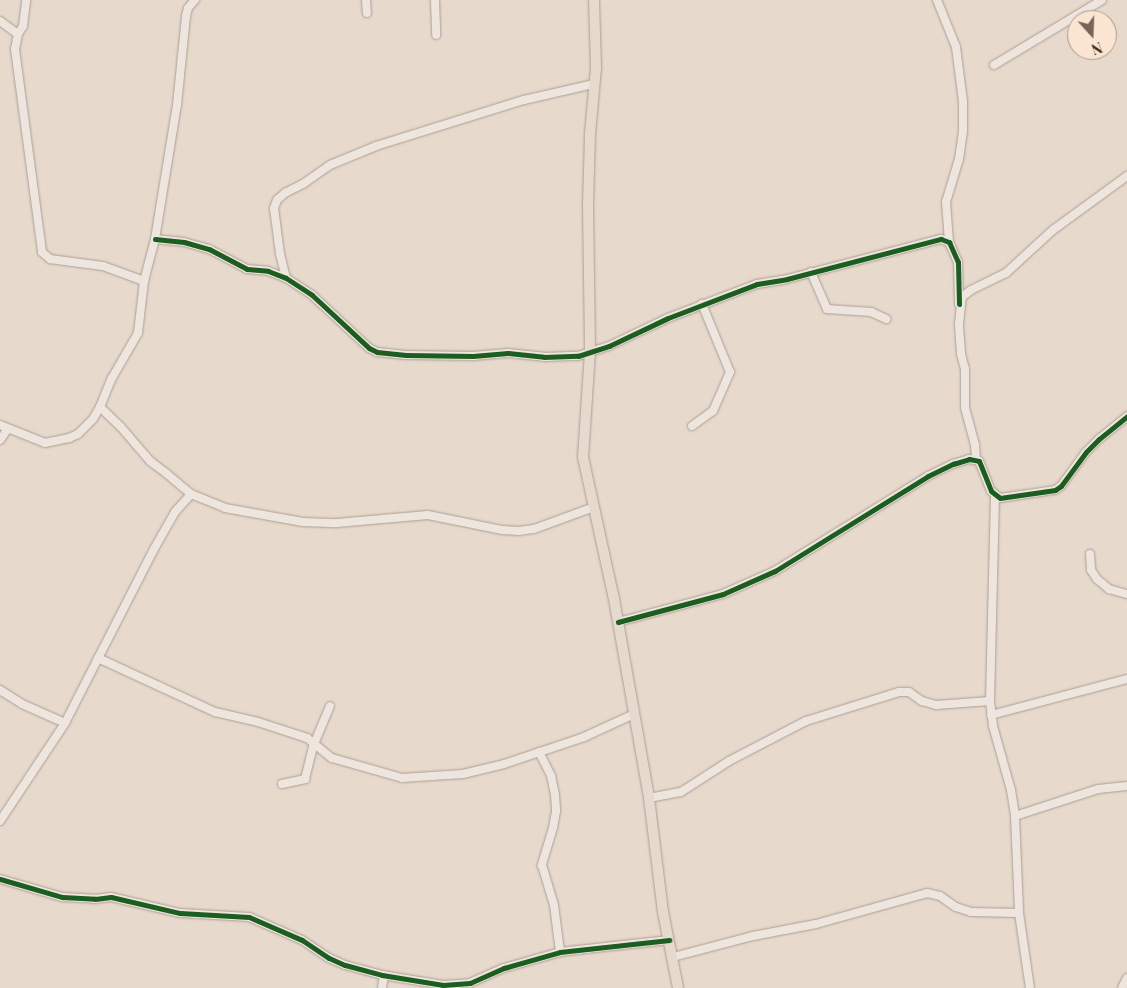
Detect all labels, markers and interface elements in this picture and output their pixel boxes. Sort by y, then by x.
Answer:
north arrow [1067,10,1117,60]
text: N [1089,38,1105,59]

